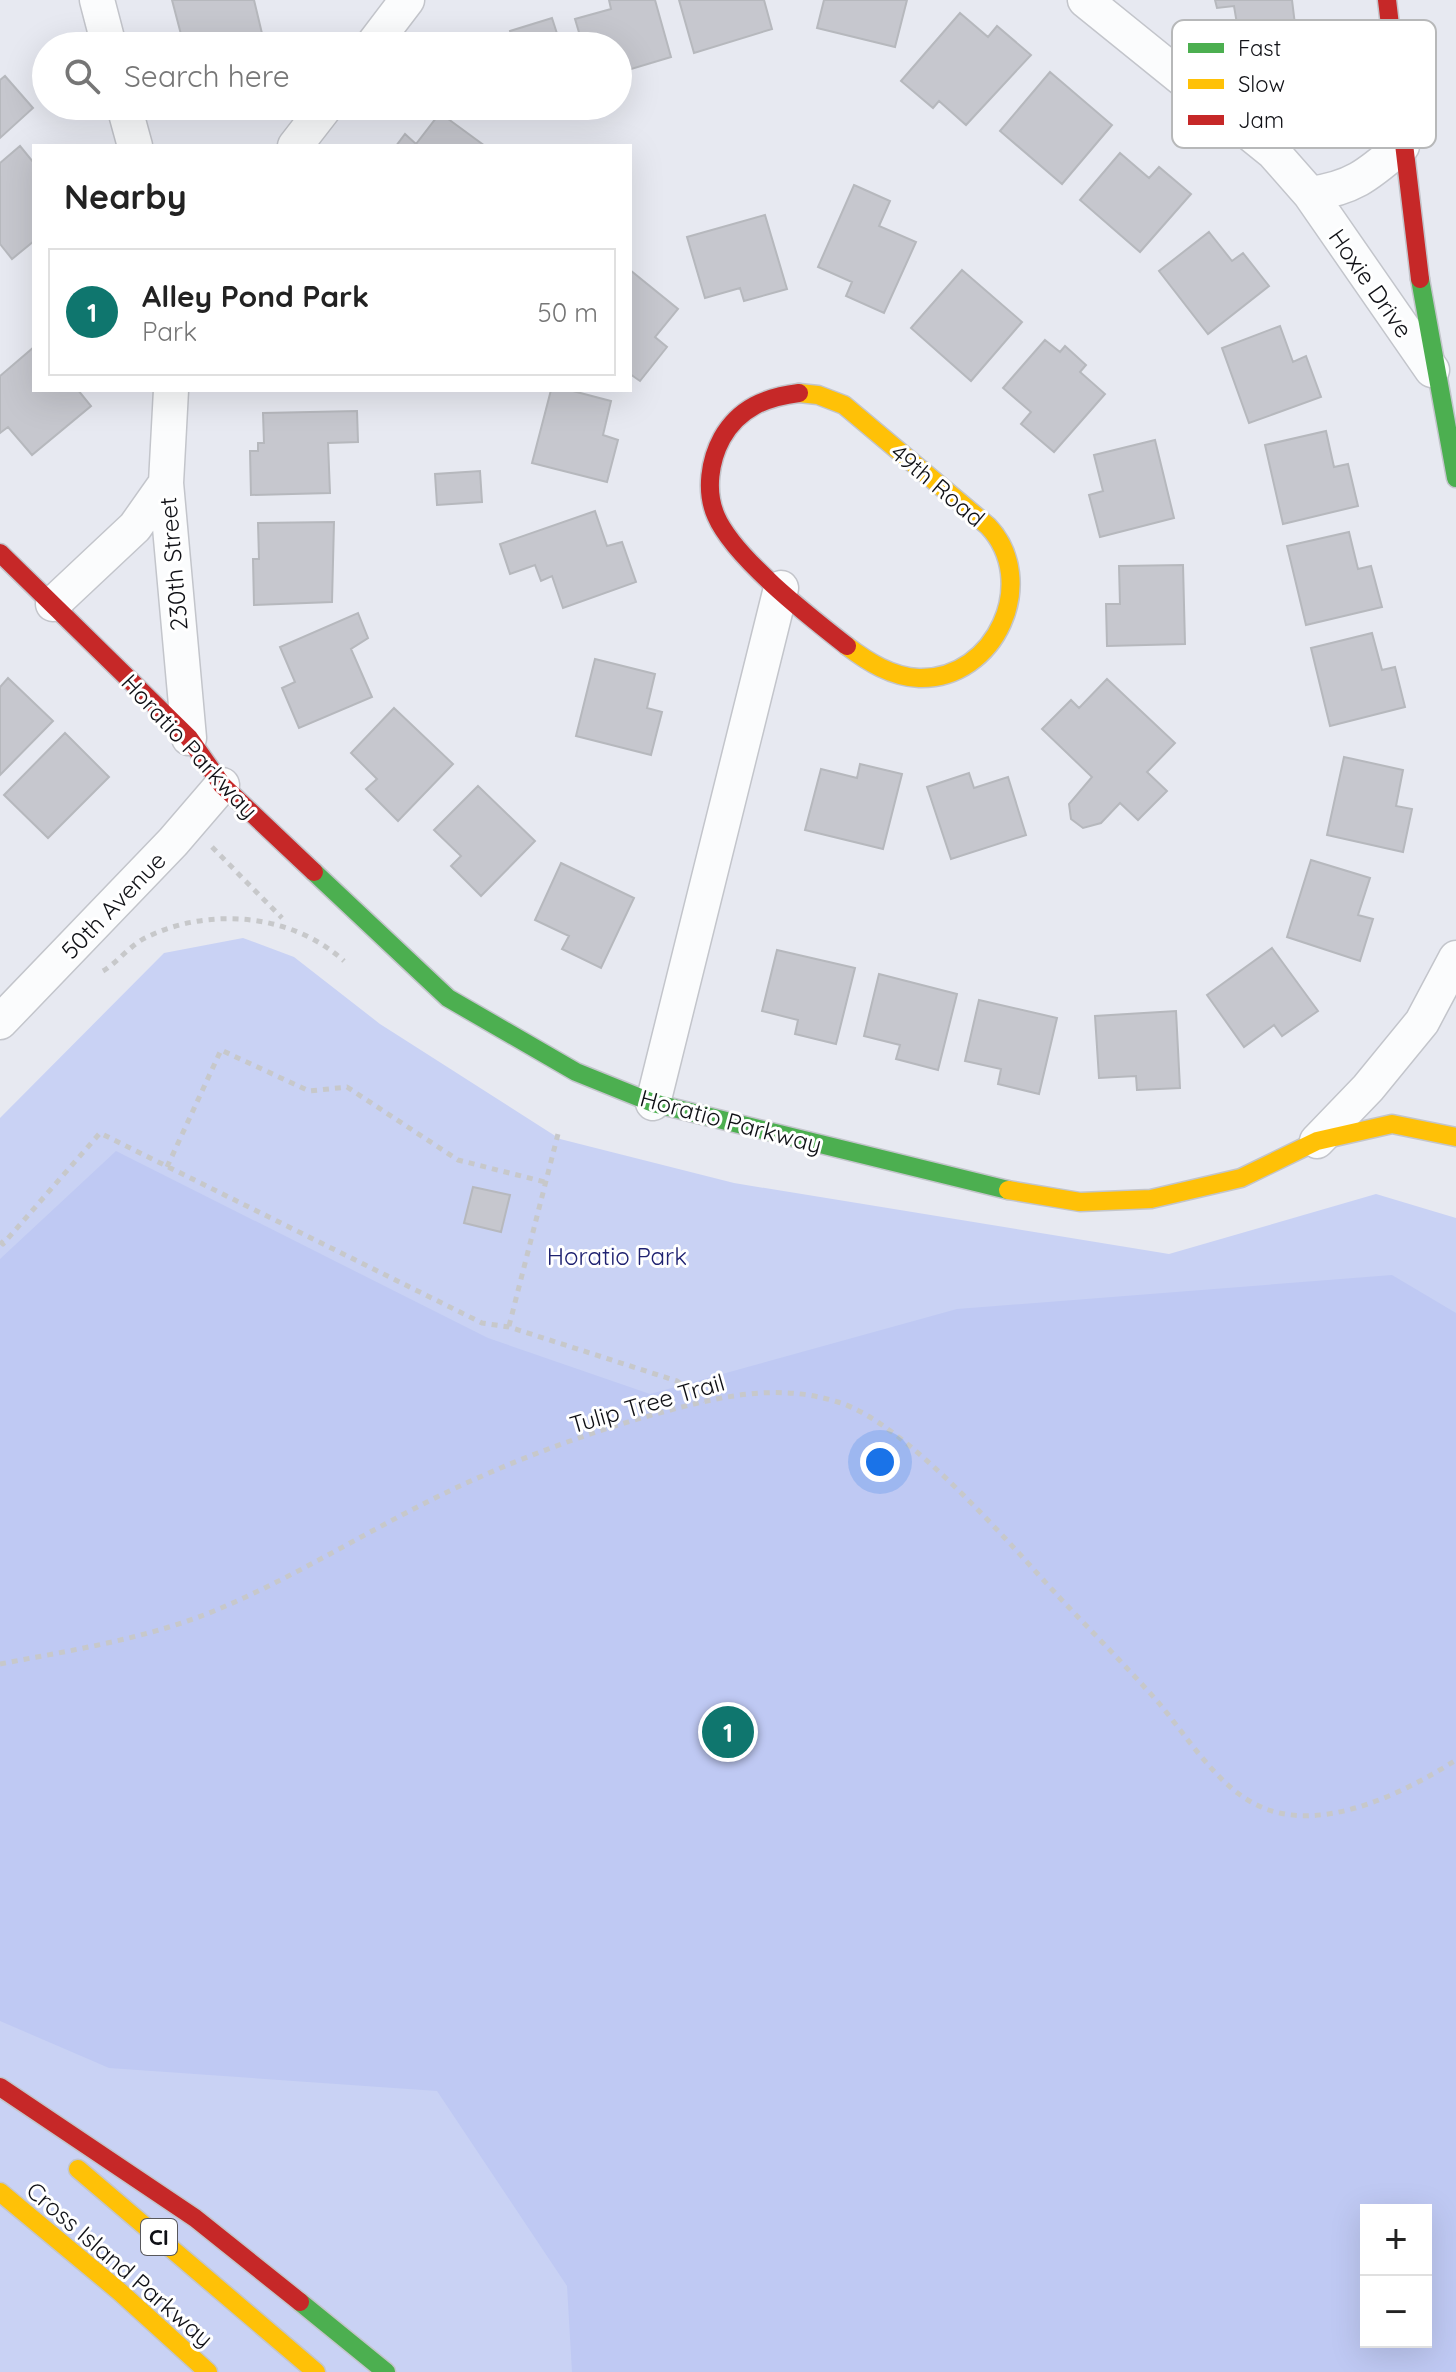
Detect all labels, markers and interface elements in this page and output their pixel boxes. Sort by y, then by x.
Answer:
legend [1172,20,1436,148]
search box [32,32,632,120]
text: Fast [1238,34,1281,62]
icon: search [60,54,104,98]
text: Search here [124,57,290,95]
text: Slow [1238,70,1285,98]
text: Jam [1238,106,1284,134]
text: Nearby [64,175,187,218]
street label: Hoxie Drive [1323,223,1419,343]
text: Alley Pond Park [142,277,369,315]
text: 1 [87,296,97,329]
text: 50 m [538,296,598,329]
text: Park [142,315,197,348]
street label: 49th Road [885,437,991,533]
street label: 230th Street [152,496,194,632]
street label: Horatio Parkway [115,667,265,825]
street label: 50th Avenue [54,845,172,965]
street label: Horatio Parkway [637,1082,825,1160]
park label: Horatio Park [547,1241,687,1271]
street label: Tulip Tree Trail [566,1367,728,1439]
your location [860,1442,900,1482]
pin: 1 [702,1702,754,1762]
street label: Cross Island Parkway [21,2175,219,2353]
map controls [1360,2204,1432,2348]
button: + [1360,2204,1432,2276]
road number: CI [141,2219,177,2255]
button: − [1360,2276,1432,2348]

